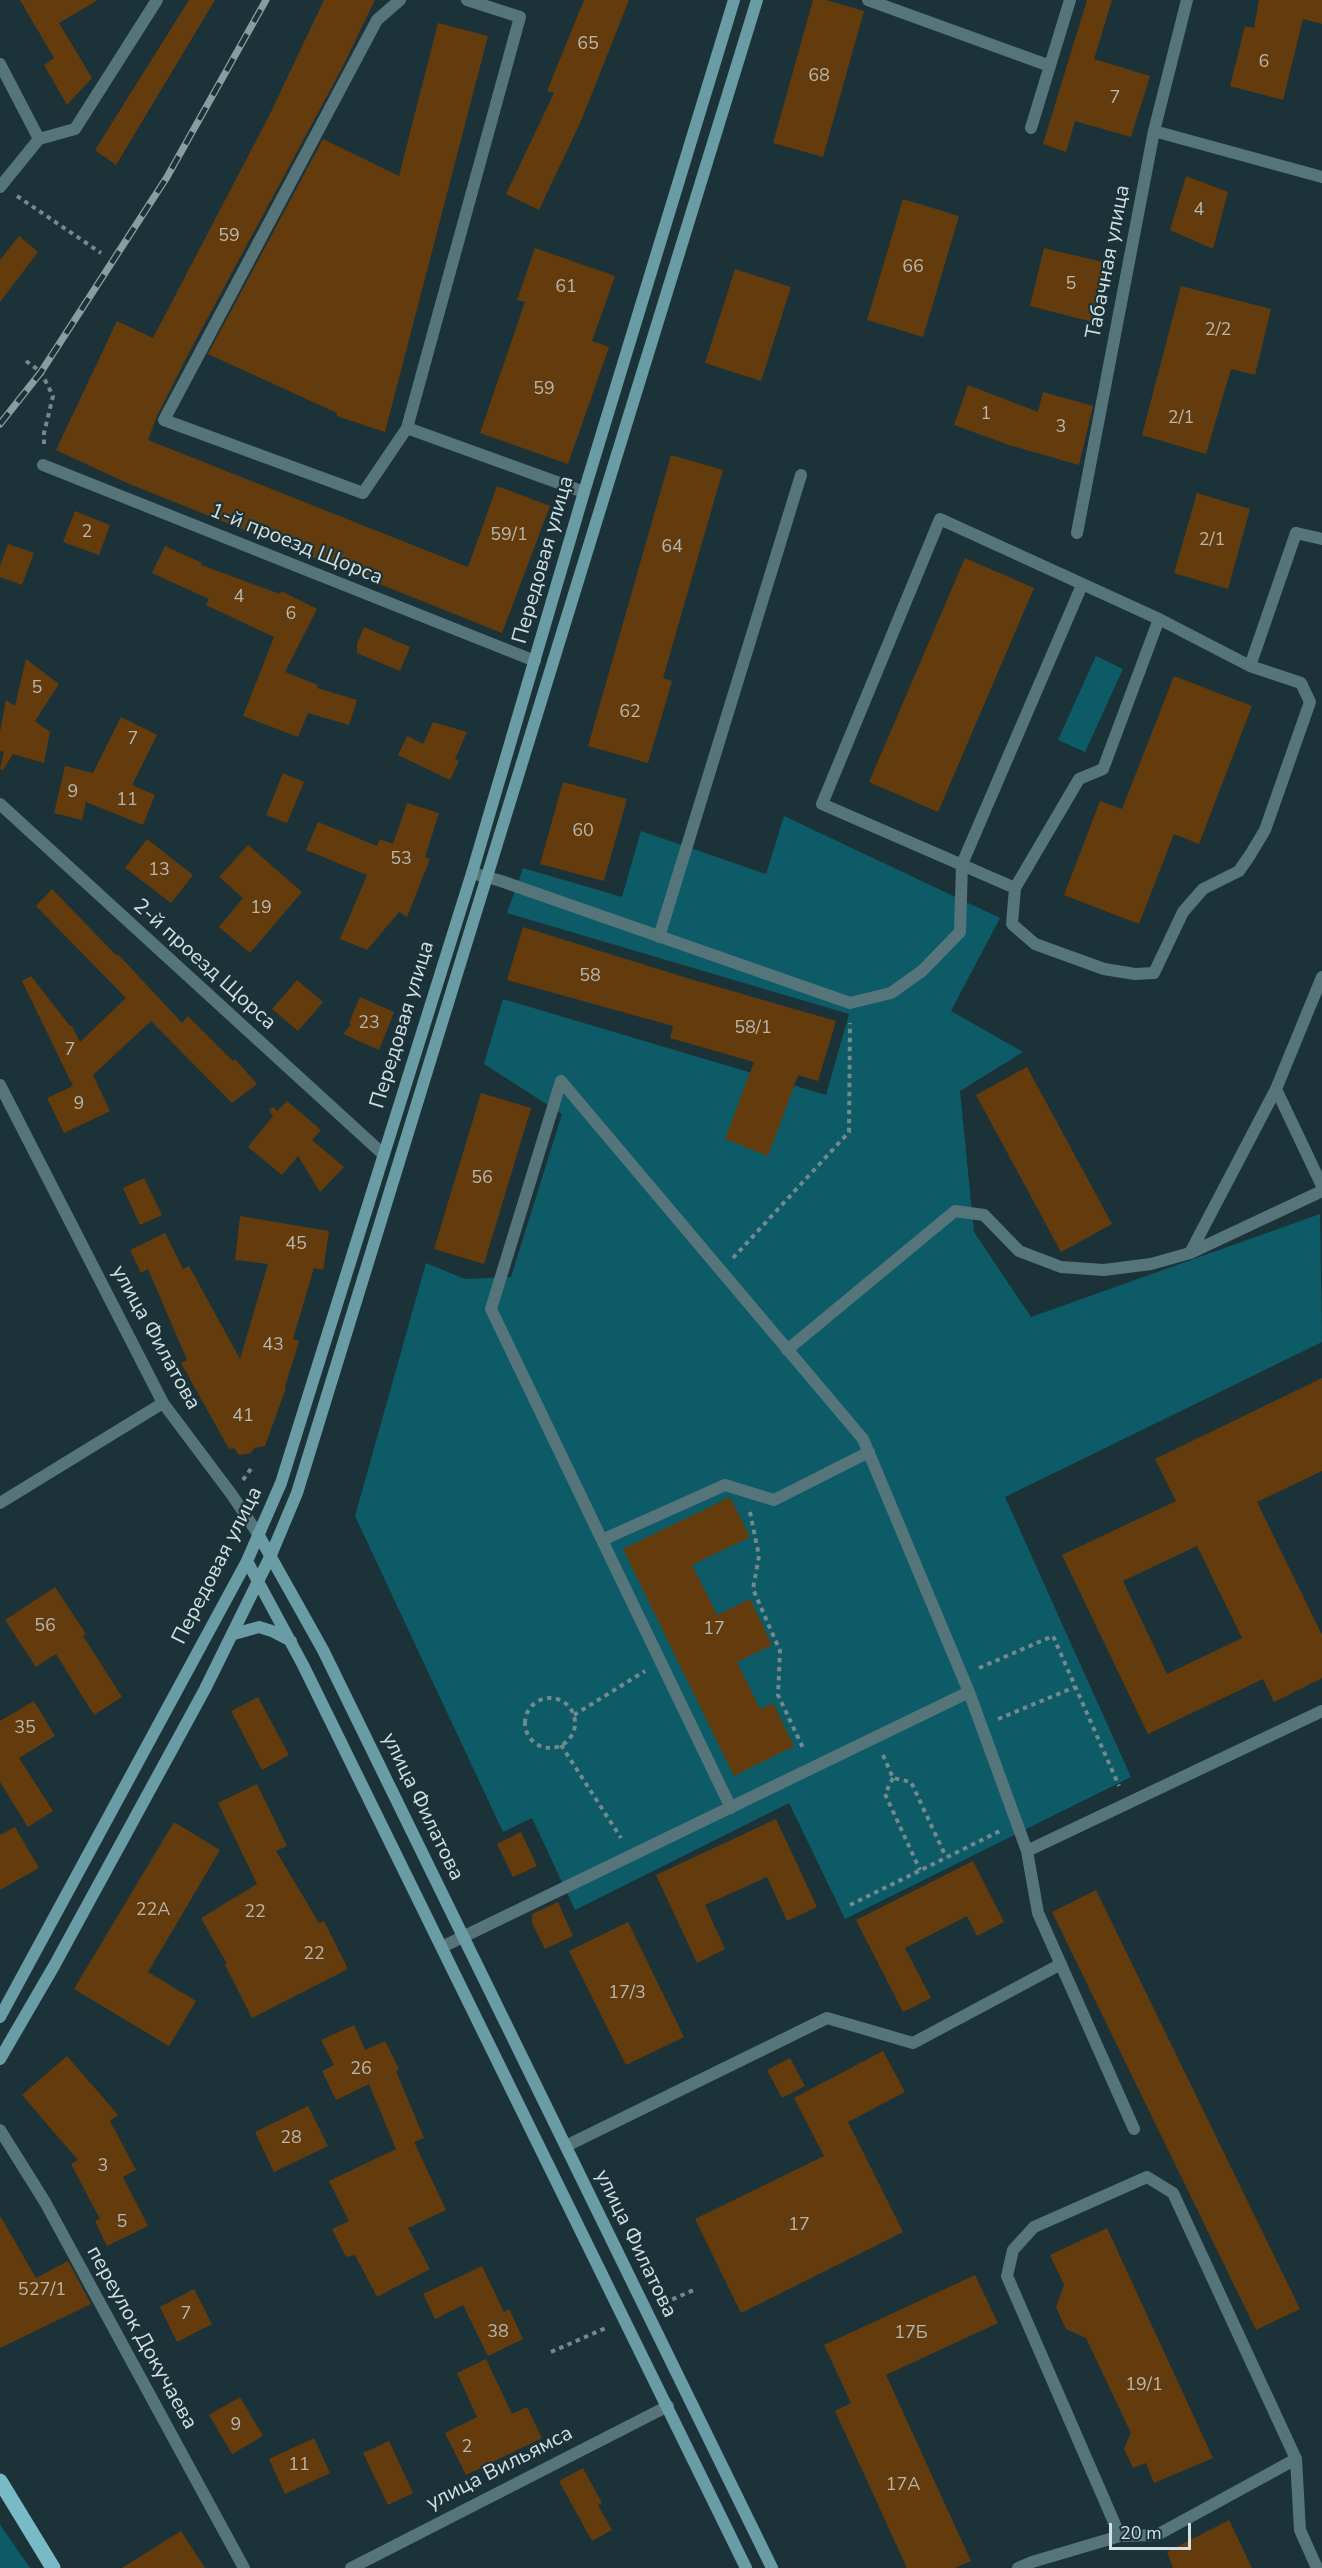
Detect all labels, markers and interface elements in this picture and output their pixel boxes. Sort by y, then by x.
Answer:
house number: 65 [577,34,599,56]
house number: 6 [1259,52,1269,74]
house number: 68 [808,66,830,88]
house number: 7 [1110,88,1120,110]
street label: Табачная улица [1082,183,1136,341]
house number: 4 [1194,200,1204,222]
house number: 59 [218,226,240,248]
house number: 66 [902,257,924,279]
house number: 5 [1066,274,1076,296]
house number: 61 [555,277,577,299]
house number: 2/2 [1205,320,1231,342]
house number: 59 [533,379,555,401]
house number: 1 [981,404,991,426]
house number: 2/1 [1168,408,1194,430]
house number: 3 [1056,417,1066,439]
street label: Передовая улица [508,473,580,647]
street label: 1-й проезд Щорса [206,499,386,591]
house number: 2 [82,522,92,544]
house number: 59/1 [490,525,528,547]
house number: 2/1 [1199,530,1225,552]
house number: 64 [661,537,683,559]
house number: 4 [234,587,244,609]
house number: 6 [286,604,296,626]
house number: 5 [32,678,42,700]
house number: 62 [619,702,641,724]
house number: 7 [128,729,138,751]
house number: 9 [68,782,78,804]
house number: 11 [116,790,138,812]
house number: 60 [572,821,594,843]
house number: 53 [390,849,412,871]
house number: 13 [148,860,170,882]
street label: 2-й проезд Щорса [127,894,281,1036]
house number: 19 [250,898,272,920]
street label: Передовая улица [366,938,440,1112]
house number: 58 [579,966,601,988]
house number: 23 [358,1013,380,1035]
house number: 58/1 [734,1018,772,1040]
house number: 7 [65,1040,75,1062]
house number: 9 [74,1094,84,1116]
house number: 56 [471,1168,493,1190]
house number: 45 [285,1234,307,1256]
street label: улица Филатова [105,1261,205,1415]
house number: 43 [262,1335,284,1357]
house number: 41 [232,1406,254,1428]
street label: Передовая улица [167,1483,269,1649]
house number: 56 [34,1616,56,1638]
house number: 17 [703,1619,725,1641]
house number: 35 [14,1718,36,1740]
street label: улица Филатова [375,1729,469,1885]
house number: 22А [136,1900,170,1922]
house number: 22 [244,1902,266,1924]
house number: 22 [303,1944,325,1966]
house number: 17/3 [608,1983,646,2005]
house number: 26 [350,2059,372,2081]
house number: 28 [280,2128,302,2150]
house number: 3 [98,2156,108,2178]
street label: улица Филатова [588,2166,682,2322]
house number: 5 [117,2212,127,2234]
house number: 17 [788,2215,810,2237]
street label: переулок Докучаева [80,2242,202,2434]
house number: 527/1 [18,2280,66,2302]
house number: 7 [181,2304,191,2326]
house number: 38 [487,2322,509,2344]
house number: 17Б [894,2323,928,2345]
house number: 19/1 [1125,2375,1163,2397]
house number: 9 [231,2415,241,2437]
street label: улица Вильямса [423,2421,577,2517]
house number: 2 [462,2437,472,2459]
house number: 11 [288,2455,310,2477]
house number: 17А [886,2475,920,2497]
scale bar [1112,2511,1194,2549]
text: 20 m [1120,2521,1162,2545]

